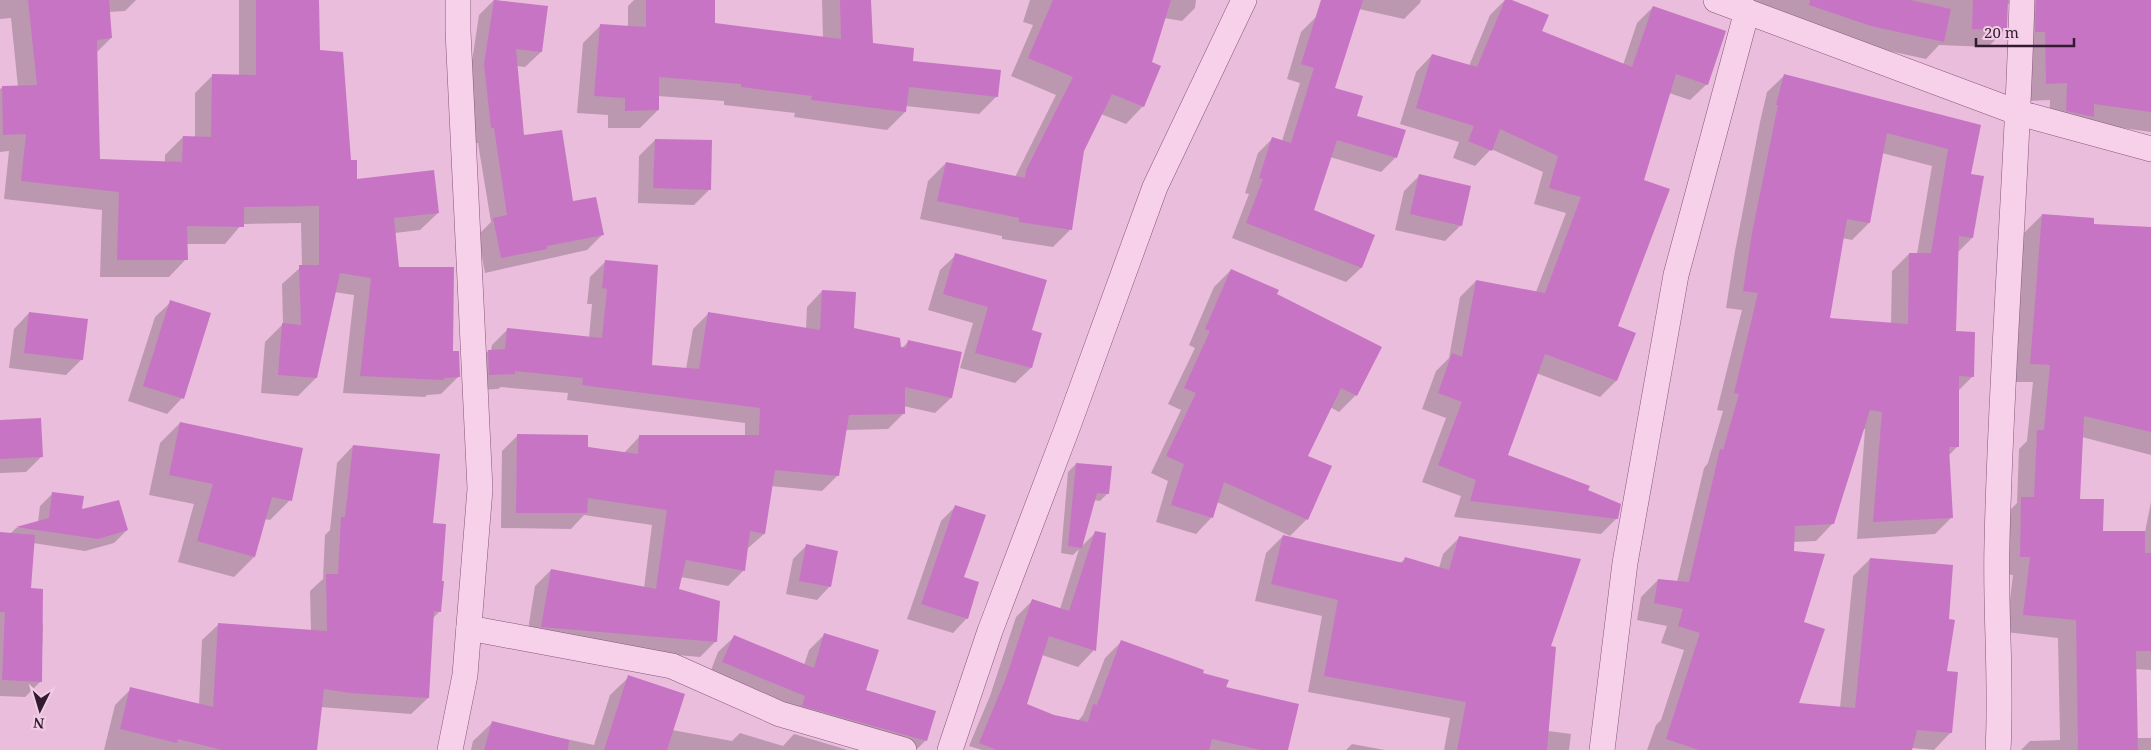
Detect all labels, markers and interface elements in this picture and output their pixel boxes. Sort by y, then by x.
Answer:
scale bar [1976,15,2074,47]
text: 20 m [1984,22,2019,42]
north arrow [15,685,65,735]
text: N [32,714,45,733]

